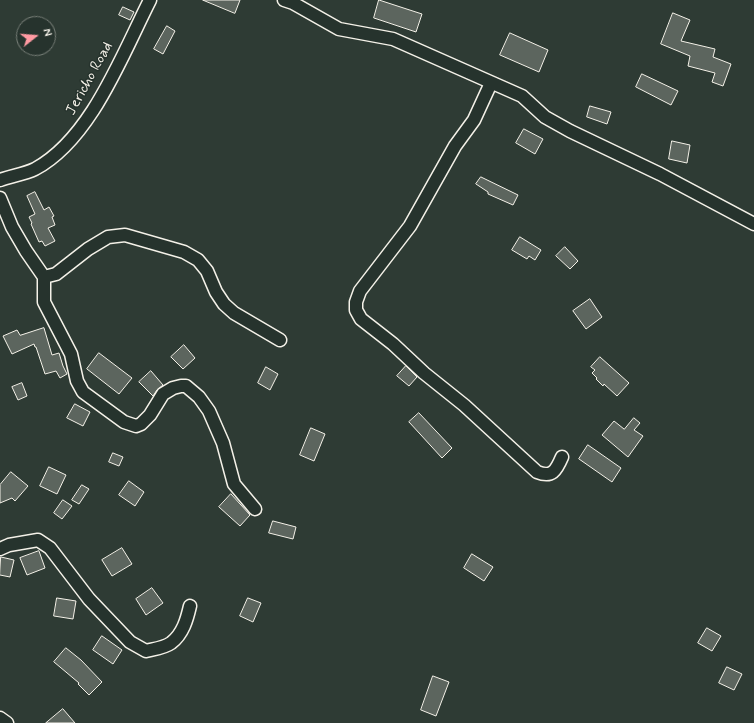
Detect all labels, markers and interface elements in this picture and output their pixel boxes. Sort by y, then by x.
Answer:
north arrow [16,16,56,56]
text: N [39,27,54,38]
street label: Jericho Road [62,39,118,119]

